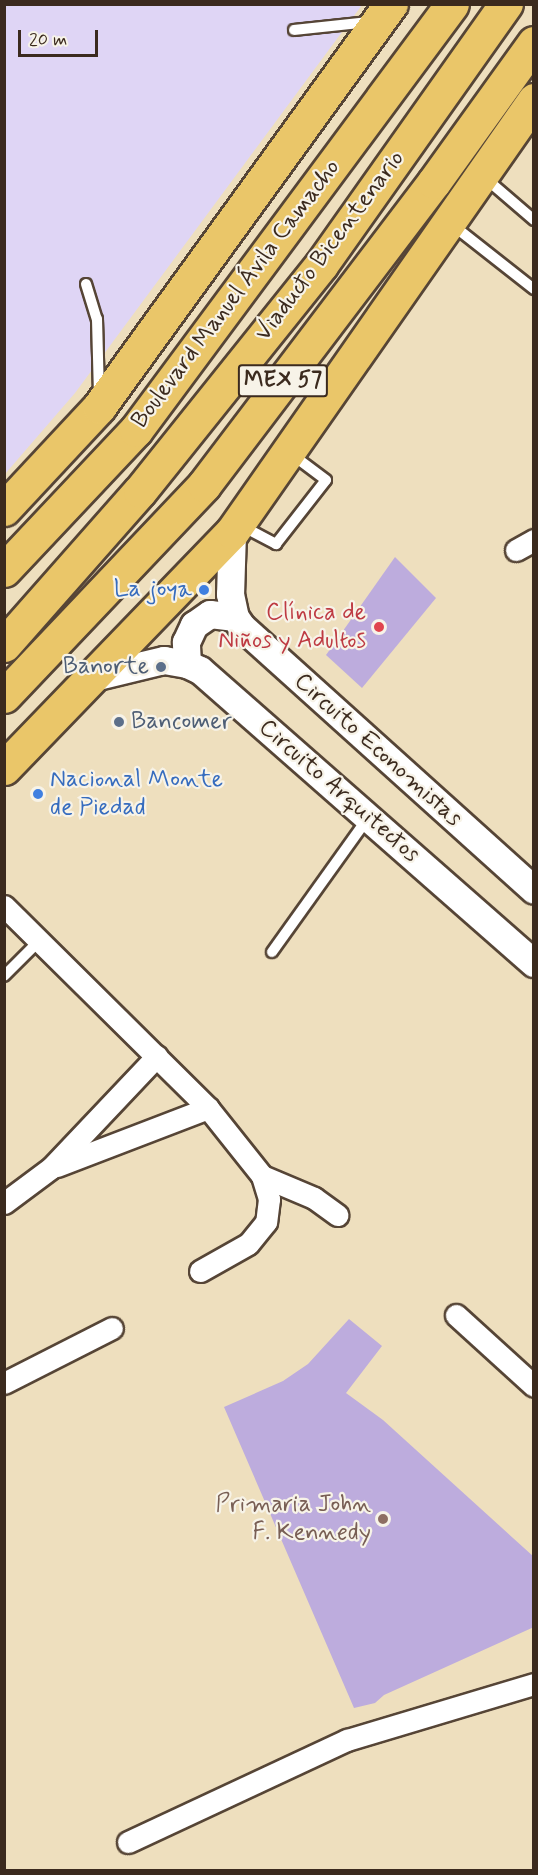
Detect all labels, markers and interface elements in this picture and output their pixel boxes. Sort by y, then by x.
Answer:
scale bar [21,18,100,56]
text: 20 m [29,28,67,52]
street label: Viaducto Bicentenario [249,145,411,347]
street label: Boulevard Manuel Ávila Camacho [124,152,348,436]
road number: MEX 57 [236,362,330,400]
place label: La joya [116,576,192,604]
marker: La joya [197,583,211,597]
place label: Clínica de Niños y Adultos [217,599,366,655]
marker: Clínica de Niños y Adultos [370,618,388,636]
place label: Banorte [63,653,149,681]
marker: Banorte [154,660,168,674]
street label: Circuito Economistas [289,668,467,832]
place label: Bancomer [131,708,232,736]
street label: Circuito Arquitectos [254,714,424,868]
marker: Bancomer [112,715,126,729]
place label: Nacional Monte de Piedad [50,766,215,822]
marker: Nacional Monte de Piedad [31,787,45,801]
place label: Primaria John F. Kennedy [215,1491,371,1547]
marker: Primaria John F. Kennedy [376,1512,390,1526]

